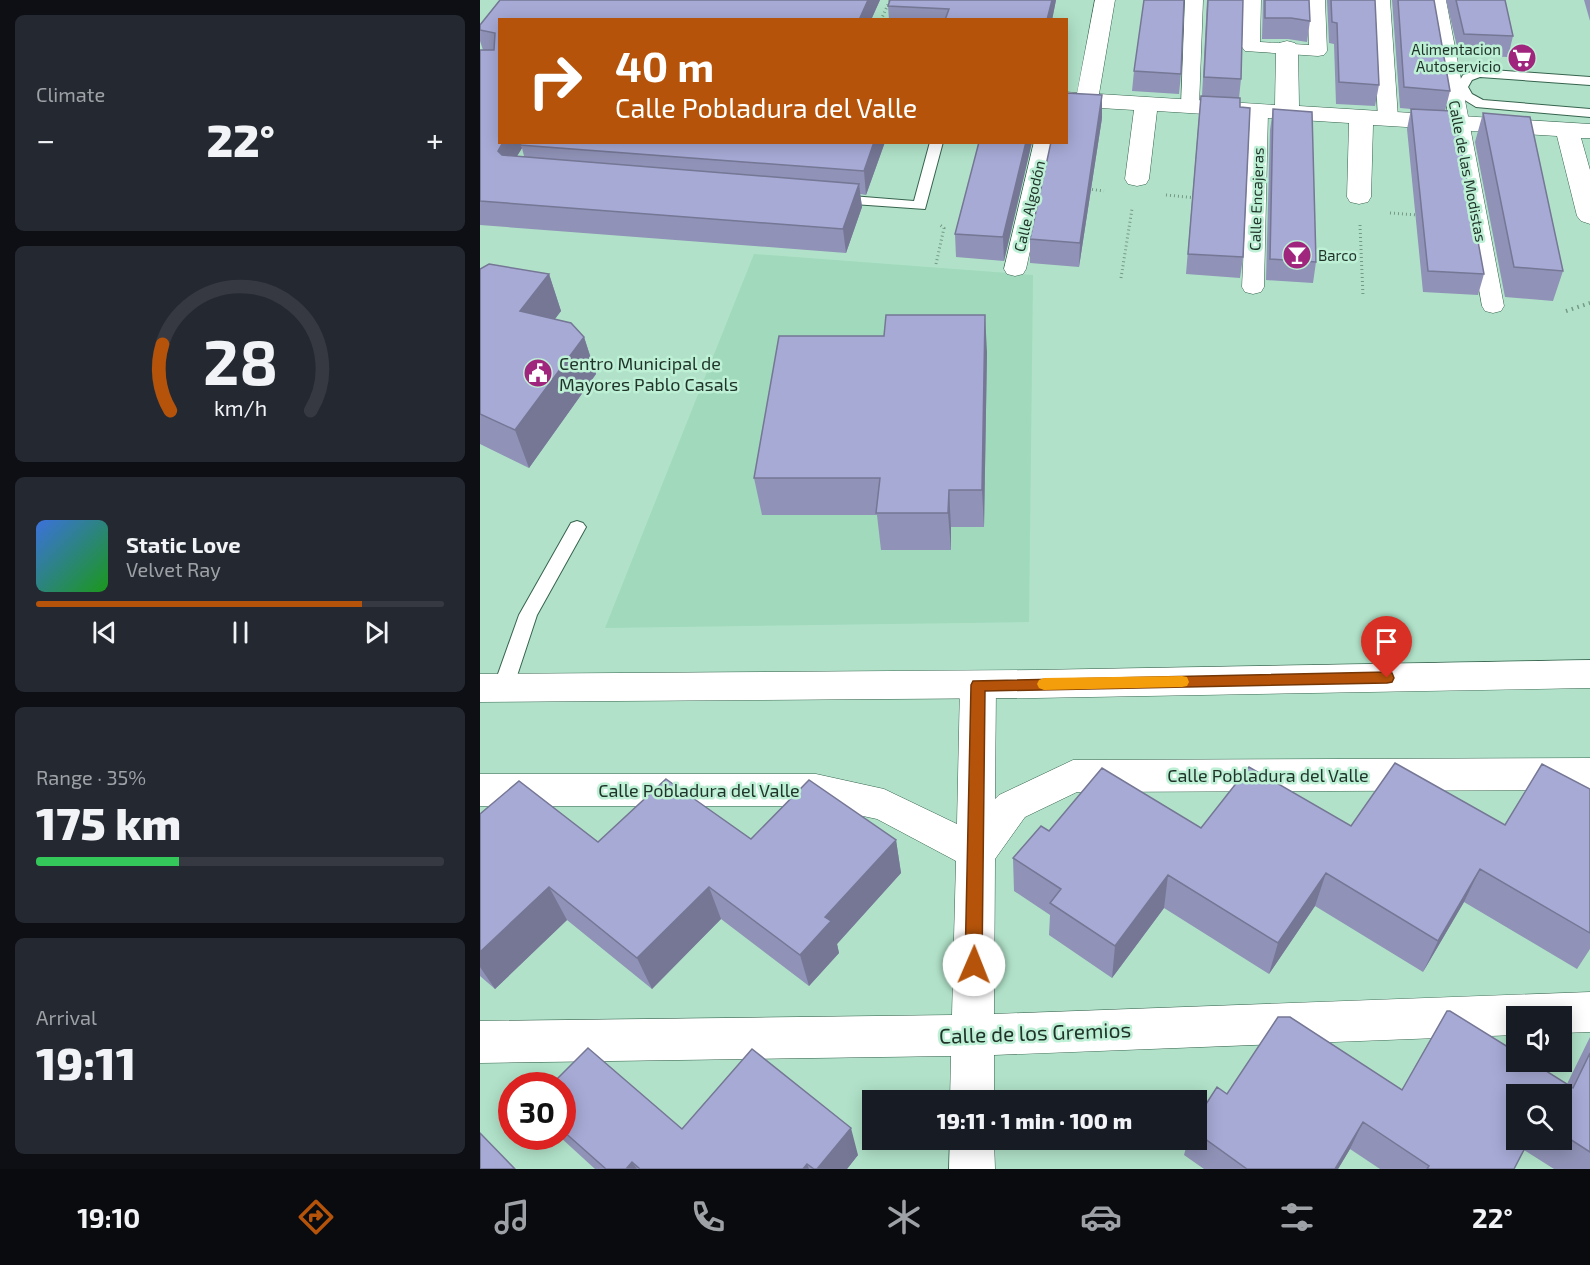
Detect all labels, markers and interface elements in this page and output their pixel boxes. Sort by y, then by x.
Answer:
text: 40 m [615,40,714,90]
place label: Alimentacion Autoservicio [1411,40,1501,75]
icon: right [516,42,594,120]
supermarket icon: Alimentacion Autoservicio [1506,42,1538,74]
text: Climate [36,82,105,106]
text: Calle Pobladura del Valle [615,91,917,123]
street label: Calle de las Modistas [1445,99,1491,243]
text: 22° [206,112,275,166]
text: − [36,119,55,159]
text: + [426,119,444,159]
street label: Calle Encajeras [1245,147,1268,251]
street label: Calle Algodón [1010,159,1048,253]
bar icon: Barco [1281,239,1313,271]
place label: Barco [1318,246,1357,264]
text: 28 [202,323,278,398]
place label: Centro Municipal de Mayores Pablo Casals [559,352,738,395]
public building icon: Centro Municipal de Mayores Pablo Casals [522,357,554,389]
text: km/h [213,395,267,420]
text: Static Love [126,531,241,557]
text: Velvet Ray [126,557,221,581]
icon: previous [88,616,121,649]
icon: pause [224,616,257,649]
icon: next [360,616,393,649]
pin [1361,616,1412,678]
icon: arrive [1370,625,1403,658]
street label: Calle Pobladura del Valle [1167,764,1369,786]
text: Range · 35% [36,765,146,789]
street label: Calle Pobladura del Valle [598,779,800,801]
text: 175 km [36,795,181,849]
position arrow [942,933,1006,997]
text: Arrival [36,1005,97,1029]
map controls [1506,1006,1572,1150]
button: sound [1506,1006,1572,1072]
street label: Calle de los Gremios [938,1016,1132,1048]
text: 19:11 [36,1035,136,1089]
speed limit sign: 30 [498,1072,576,1150]
button: search [1506,1084,1572,1150]
text: 19:11 · 1 min · 100 m [937,1107,1132,1133]
icon: directions [295,1196,337,1238]
icon: music [491,1196,533,1238]
icon: phone [687,1196,729,1238]
icon: climate [883,1196,925,1238]
icon: car [1080,1196,1122,1238]
icon: filters [1276,1196,1318,1238]
text: 19:10 [77,1201,140,1233]
text: 22° [1472,1201,1513,1233]

